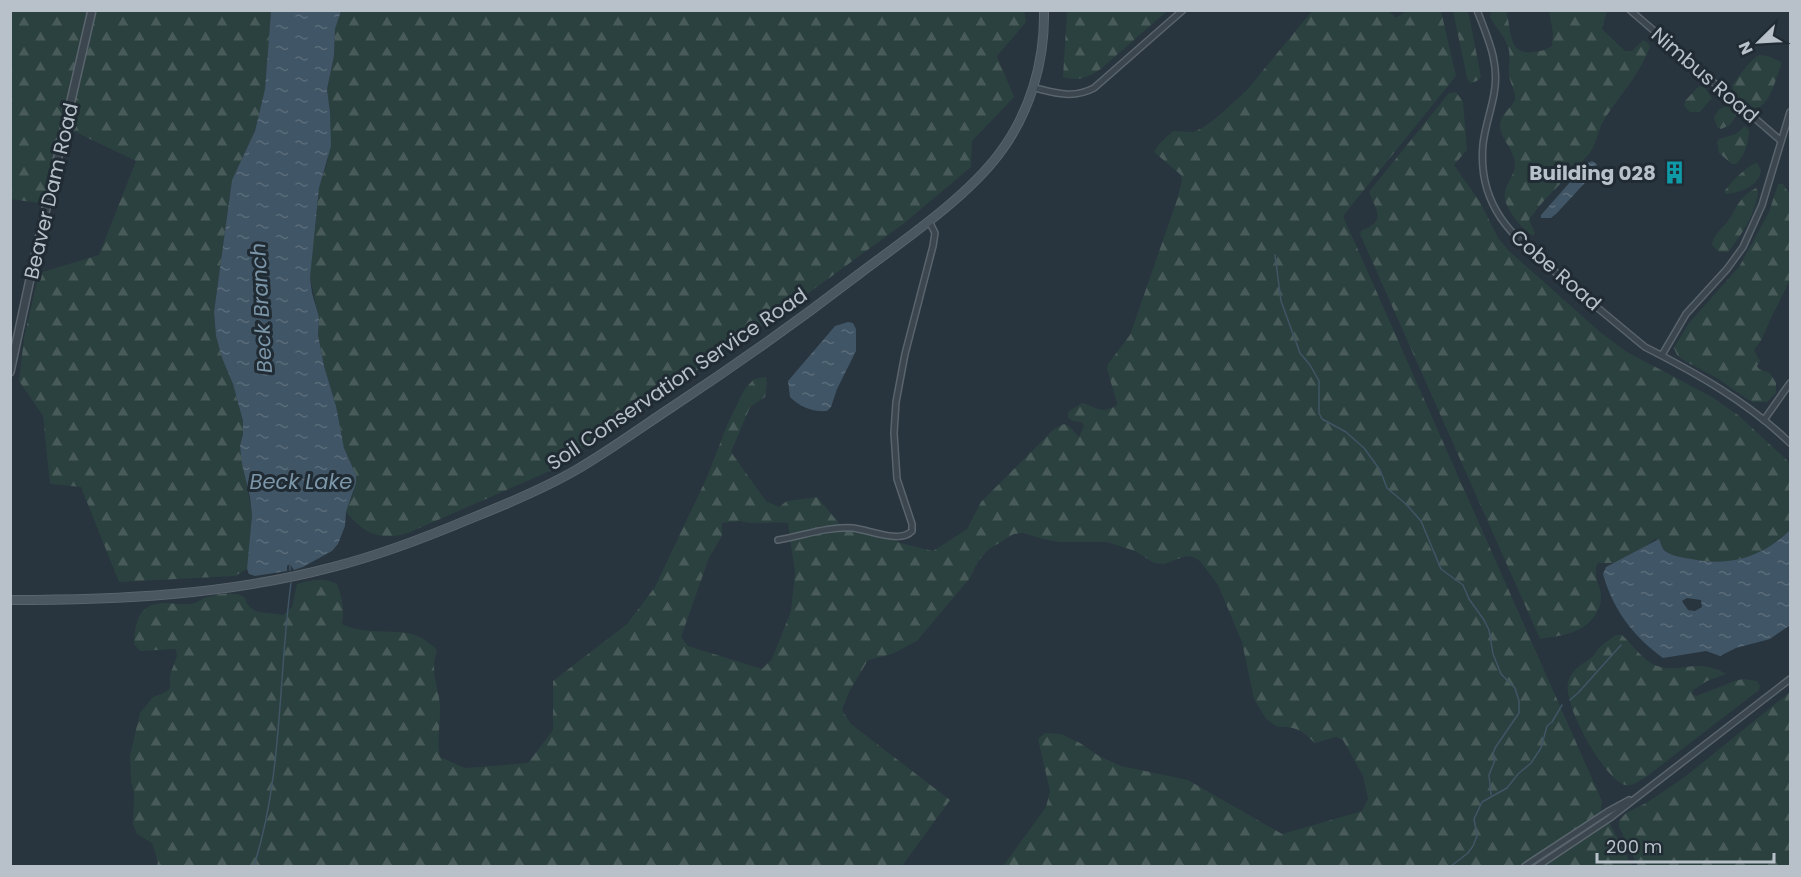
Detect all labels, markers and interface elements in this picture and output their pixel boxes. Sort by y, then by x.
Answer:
north arrow [1729,12,1789,72]
street label: Nimbus Road [1647,22,1763,128]
street label: Beaver Dam Road [17,100,85,282]
place label: Building 028 [1529,159,1656,187]
building icon: Building 028 [1661,160,1687,186]
street label: Cobe Road [1505,223,1607,317]
water label: Beck Branch [243,242,279,374]
street label: Soil Conservation Service Road [541,281,813,477]
water label: Beck Lake [250,467,352,496]
scale bar [1597,826,1774,864]
text: 200 m [1606,834,1662,859]

